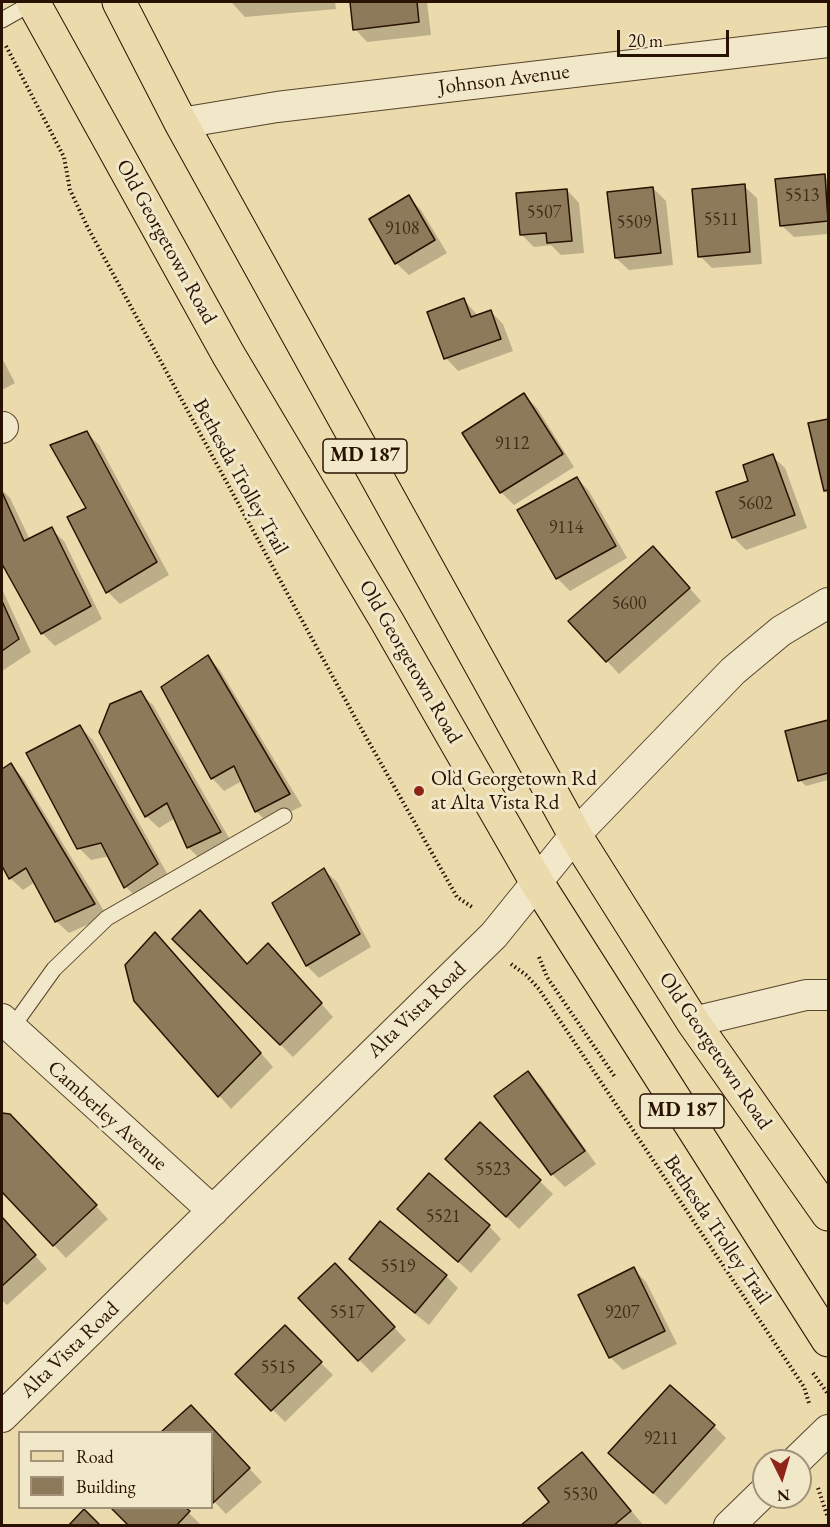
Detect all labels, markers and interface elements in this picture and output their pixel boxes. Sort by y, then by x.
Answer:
scale bar [620,18,732,56]
text: 20 m [628,29,663,52]
street label: Johnson Avenue [437,59,571,101]
street label: Old Georgetown Road [110,155,222,329]
house number: 5513 [785,185,819,207]
house number: 5507 [527,202,561,224]
house number: 5511 [704,209,738,231]
house number: 5509 [617,212,651,234]
house number: 9108 [385,218,419,240]
street label: Bethesda Trolley Trail [187,395,293,559]
house number: 9112 [495,433,529,455]
road number: MD 187 [323,439,407,473]
house number: 5602 [738,493,772,515]
house number: 9114 [549,517,583,539]
street label: Old Georgetown Road [353,576,467,748]
house number: 5600 [612,593,646,615]
place label: Old Georgetown Rd at Alta Vista Rd [431,766,597,816]
marker: Old Georgetown Rd at Alta Vista Rd [412,784,426,798]
street label: Alta Vista Road [362,957,472,1063]
street label: Old Georgetown Road [653,968,777,1134]
street label: Camberley Avenue [42,1056,172,1176]
road number: MD 187 [640,1094,724,1128]
street label: Bethesda Trolley Trail [658,1151,776,1309]
house number: 5523 [476,1159,510,1181]
house number: 5521 [426,1206,460,1228]
house number: 5519 [381,1256,415,1278]
street label: Alta Vista Road [15,1297,125,1403]
house number: 5517 [330,1302,364,1324]
house number: 9207 [605,1302,639,1324]
house number: 5515 [261,1357,295,1379]
house number: 9211 [644,1428,678,1450]
legend [18,1431,213,1509]
text: Road [76,1445,114,1468]
north arrow [752,1449,812,1509]
text: Building [76,1475,136,1498]
house number: 5530 [563,1484,597,1506]
text: N [776,1484,791,1506]

